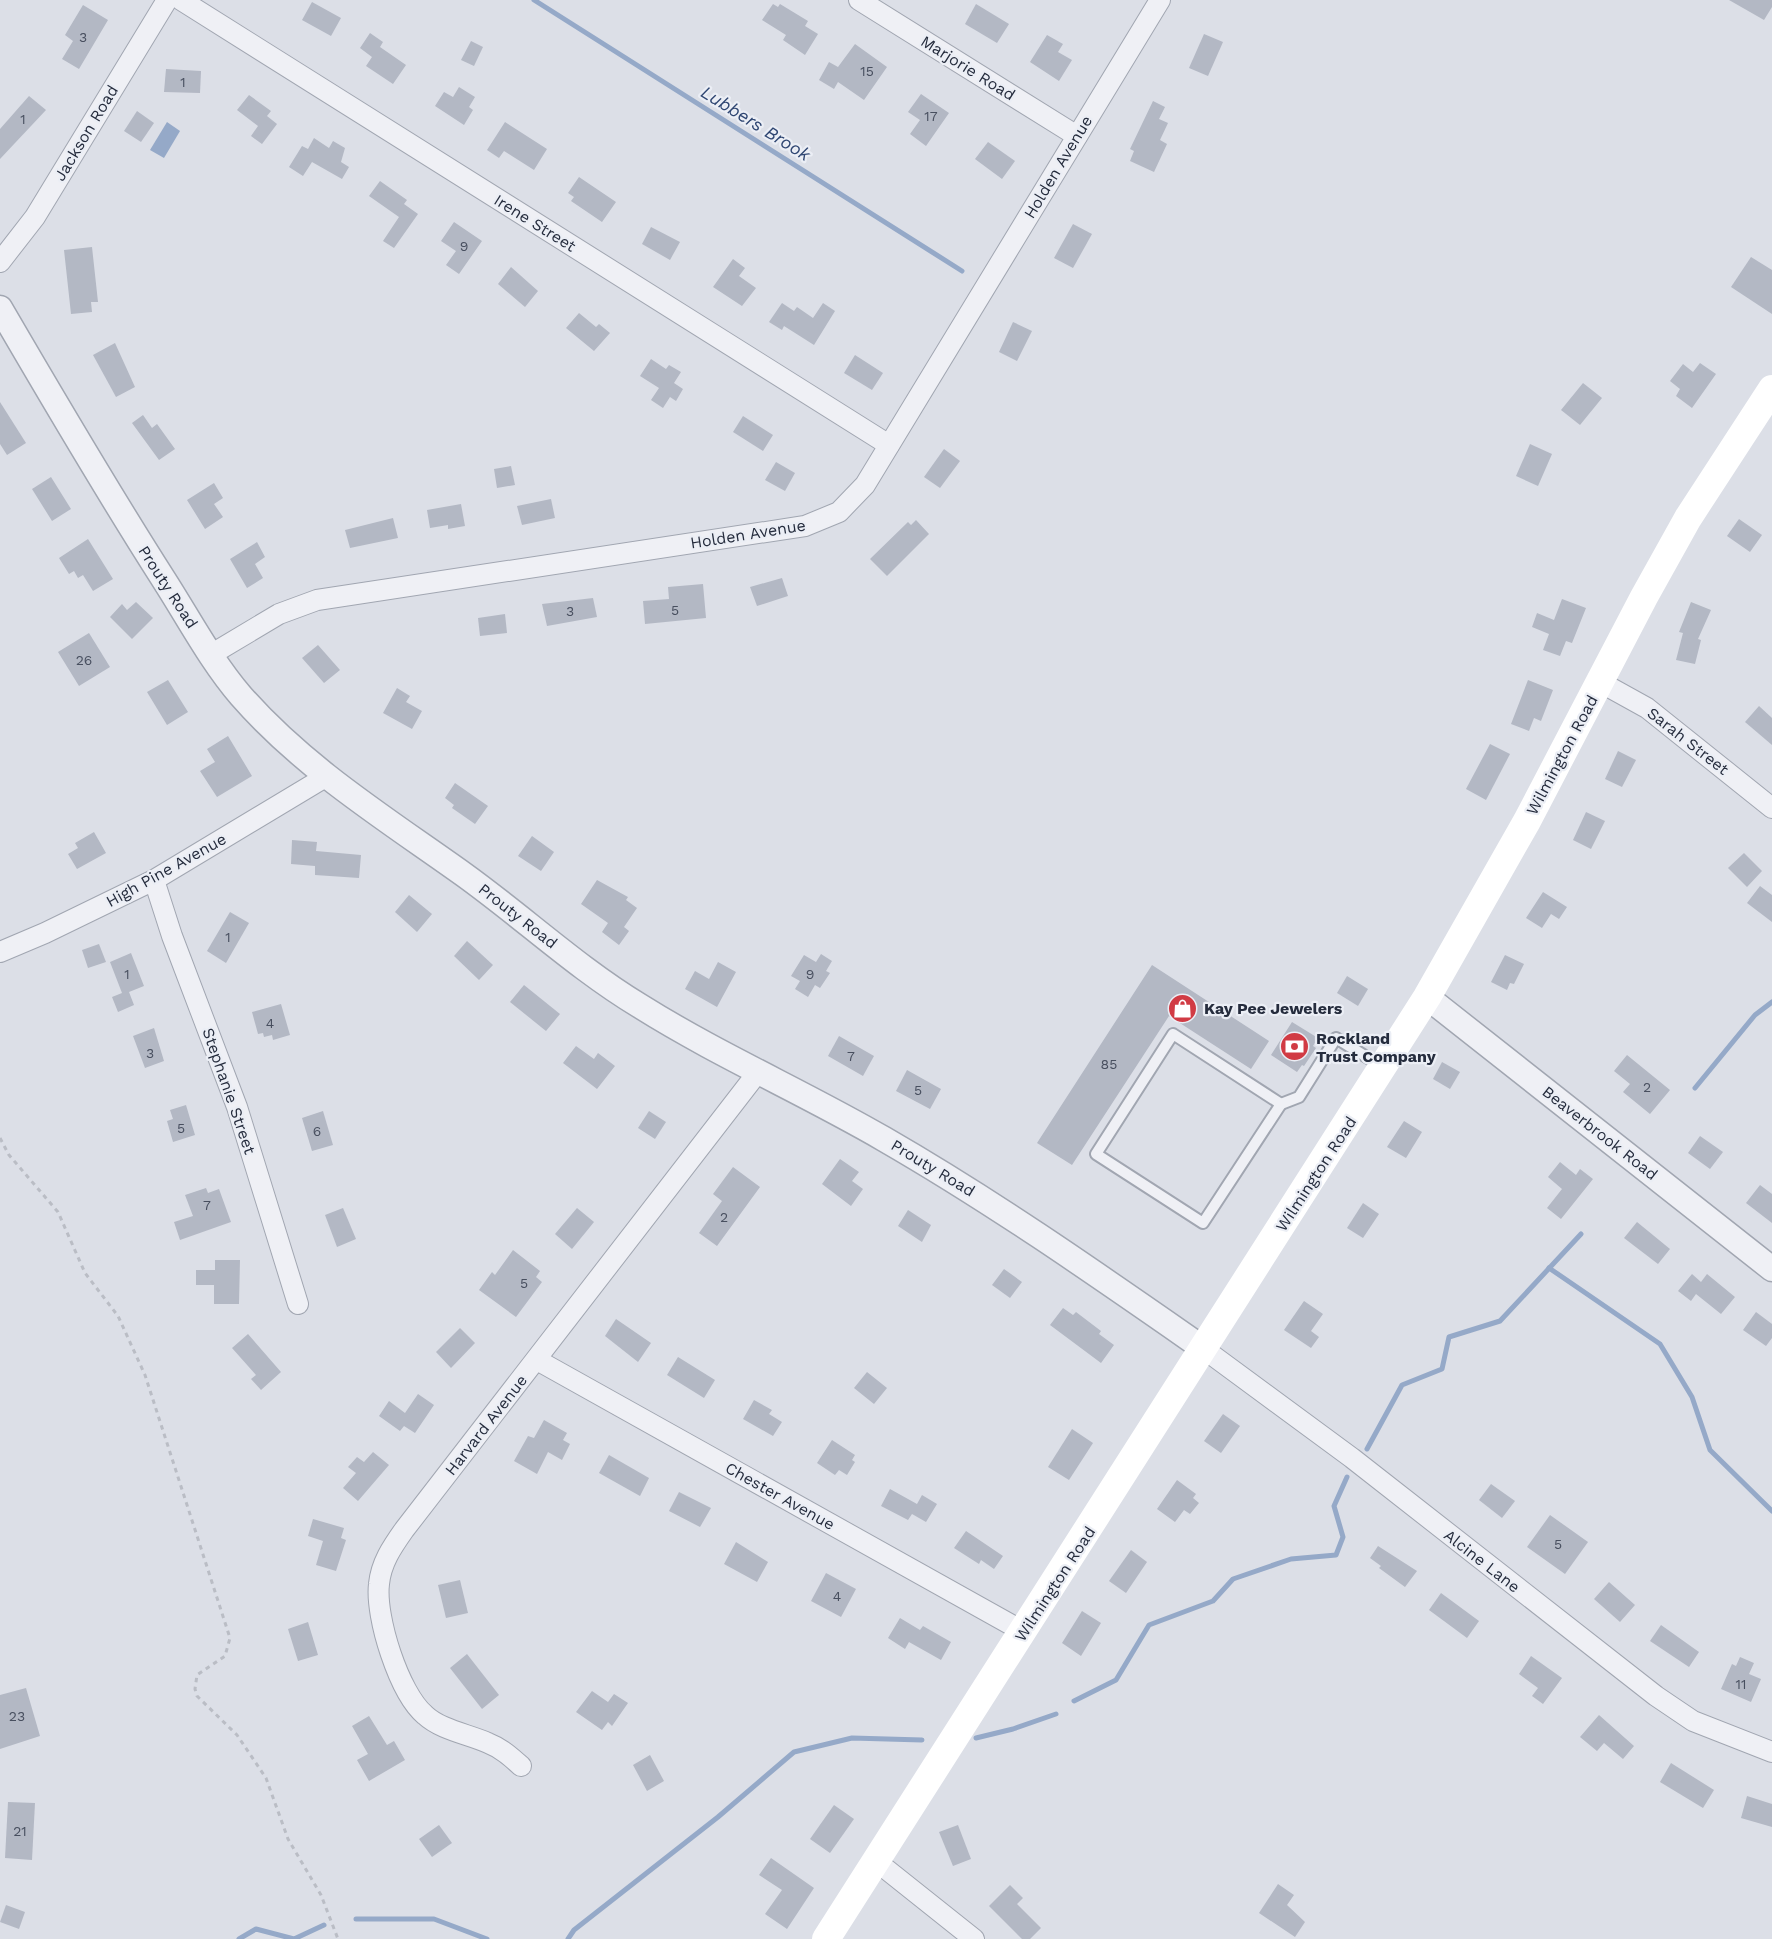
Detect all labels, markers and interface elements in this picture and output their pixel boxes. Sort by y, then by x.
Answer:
house number: 3 [79,29,87,45]
street label: Marjorie Road [917,31,1019,105]
house number: 15 [860,63,874,79]
house number: 1 [180,74,186,90]
water label: Lubbers Brook [697,81,816,166]
street label: Jackson Road [50,82,122,184]
house number: 17 [924,108,938,124]
house number: 1 [20,111,26,127]
street label: Holden Avenue [1020,112,1096,222]
street label: Irene Street [491,190,580,256]
house number: 9 [460,238,468,254]
street label: Holden Avenue [689,515,807,553]
street label: Prouty Road [134,542,202,632]
house number: 5 [671,602,679,618]
house number: 3 [566,603,574,619]
house number: 26 [76,652,92,668]
street label: Wilmington Road [1522,692,1602,818]
street label: Sarah Street [1644,703,1733,779]
street label: High Pine Avenue [103,829,229,911]
street label: Prouty Road [475,879,561,953]
house number: 1 [225,929,231,945]
house number: 1 [124,966,130,982]
house number: 9 [806,966,814,982]
shop icon: Kay Pee Jewelers [1167,992,1199,1024]
place label: Kay Pee Jewelers [1204,999,1343,1018]
house number: 4 [266,1015,274,1031]
street label: Stephanie Street [198,1025,260,1157]
place label: Rockland Trust Company [1316,1029,1437,1066]
bank icon: Rockland Trust Company [1279,1031,1311,1063]
house number: 3 [146,1045,154,1061]
house number: 7 [847,1048,855,1064]
house number: 85 [1101,1056,1117,1072]
house number: 2 [1643,1079,1651,1095]
house number: 5 [914,1082,922,1098]
street label: Beaverbrook Road [1538,1082,1662,1184]
street label: Wilmington Road [1272,1113,1360,1235]
house number: 5 [177,1120,185,1136]
house number: 6 [313,1123,321,1139]
street label: Prouty Road [888,1136,978,1200]
house number: 7 [203,1197,211,1213]
house number: 2 [720,1209,728,1225]
house number: 5 [520,1275,528,1291]
street label: Harvard Avenue [441,1371,531,1479]
street label: Chester Avenue [722,1458,838,1534]
street label: Wilmington Road [1011,1523,1099,1645]
street label: Alcine Lane [1440,1525,1524,1597]
house number: 5 [1554,1536,1562,1552]
house number: 4 [833,1588,841,1604]
house number: 11 [1736,1676,1746,1692]
house number: 23 [9,1708,25,1724]
house number: 21 [13,1823,27,1839]

